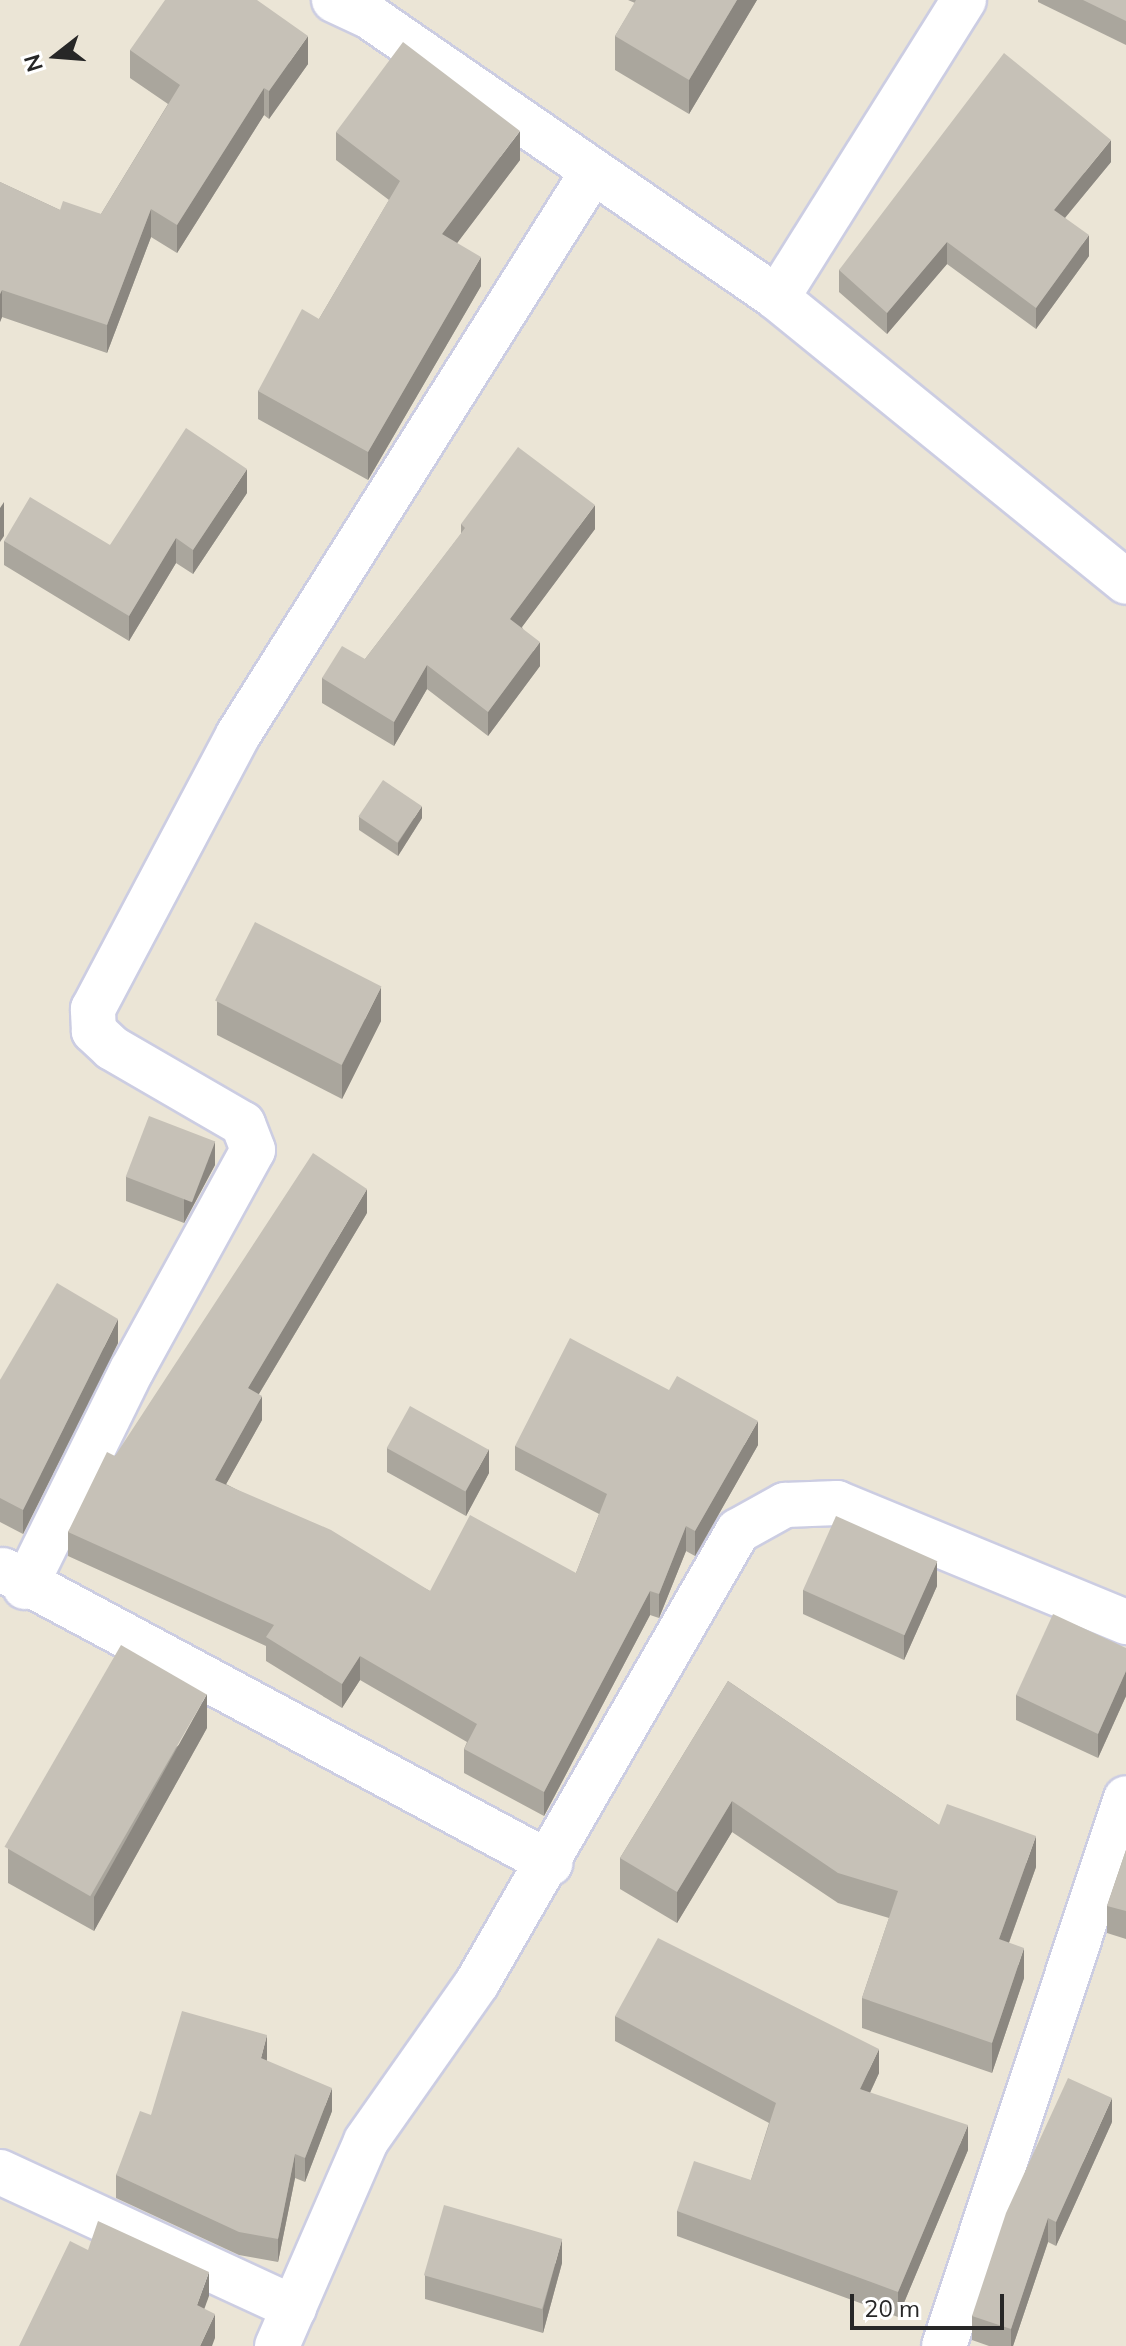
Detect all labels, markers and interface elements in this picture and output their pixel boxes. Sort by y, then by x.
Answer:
north arrow [16,16,96,96]
text: N [17,51,49,75]
scale bar [854,2278,1008,2328]
text: 20 m [864,2293,920,2323]

